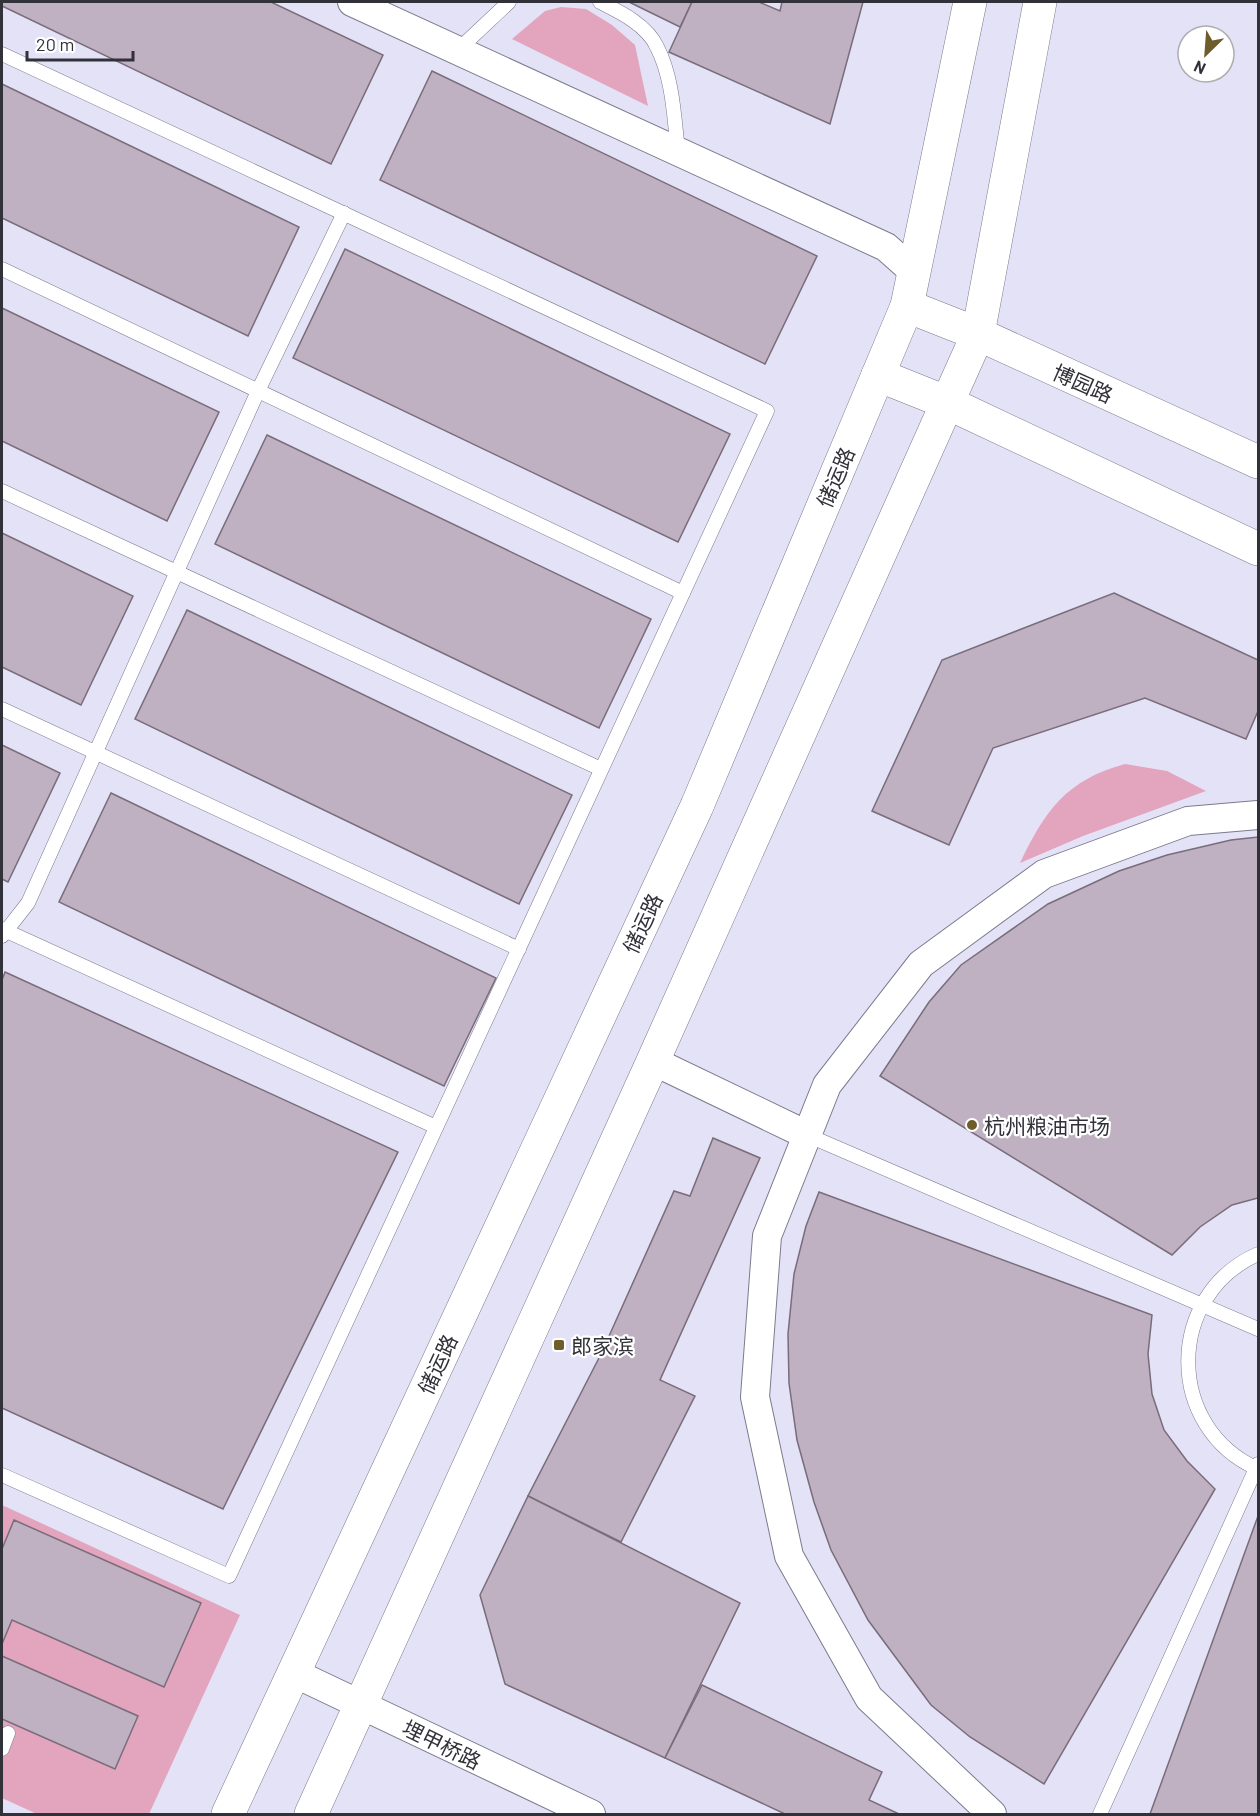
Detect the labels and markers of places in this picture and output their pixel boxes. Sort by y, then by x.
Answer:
place label: 杭州粮油市场 [984,1113,1110,1138]
marker: 杭州粮油市场 [965,1118,979,1132]
place label: 郎家滨 [571,1333,634,1358]
marker: 郎家滨 [552,1338,566,1352]

